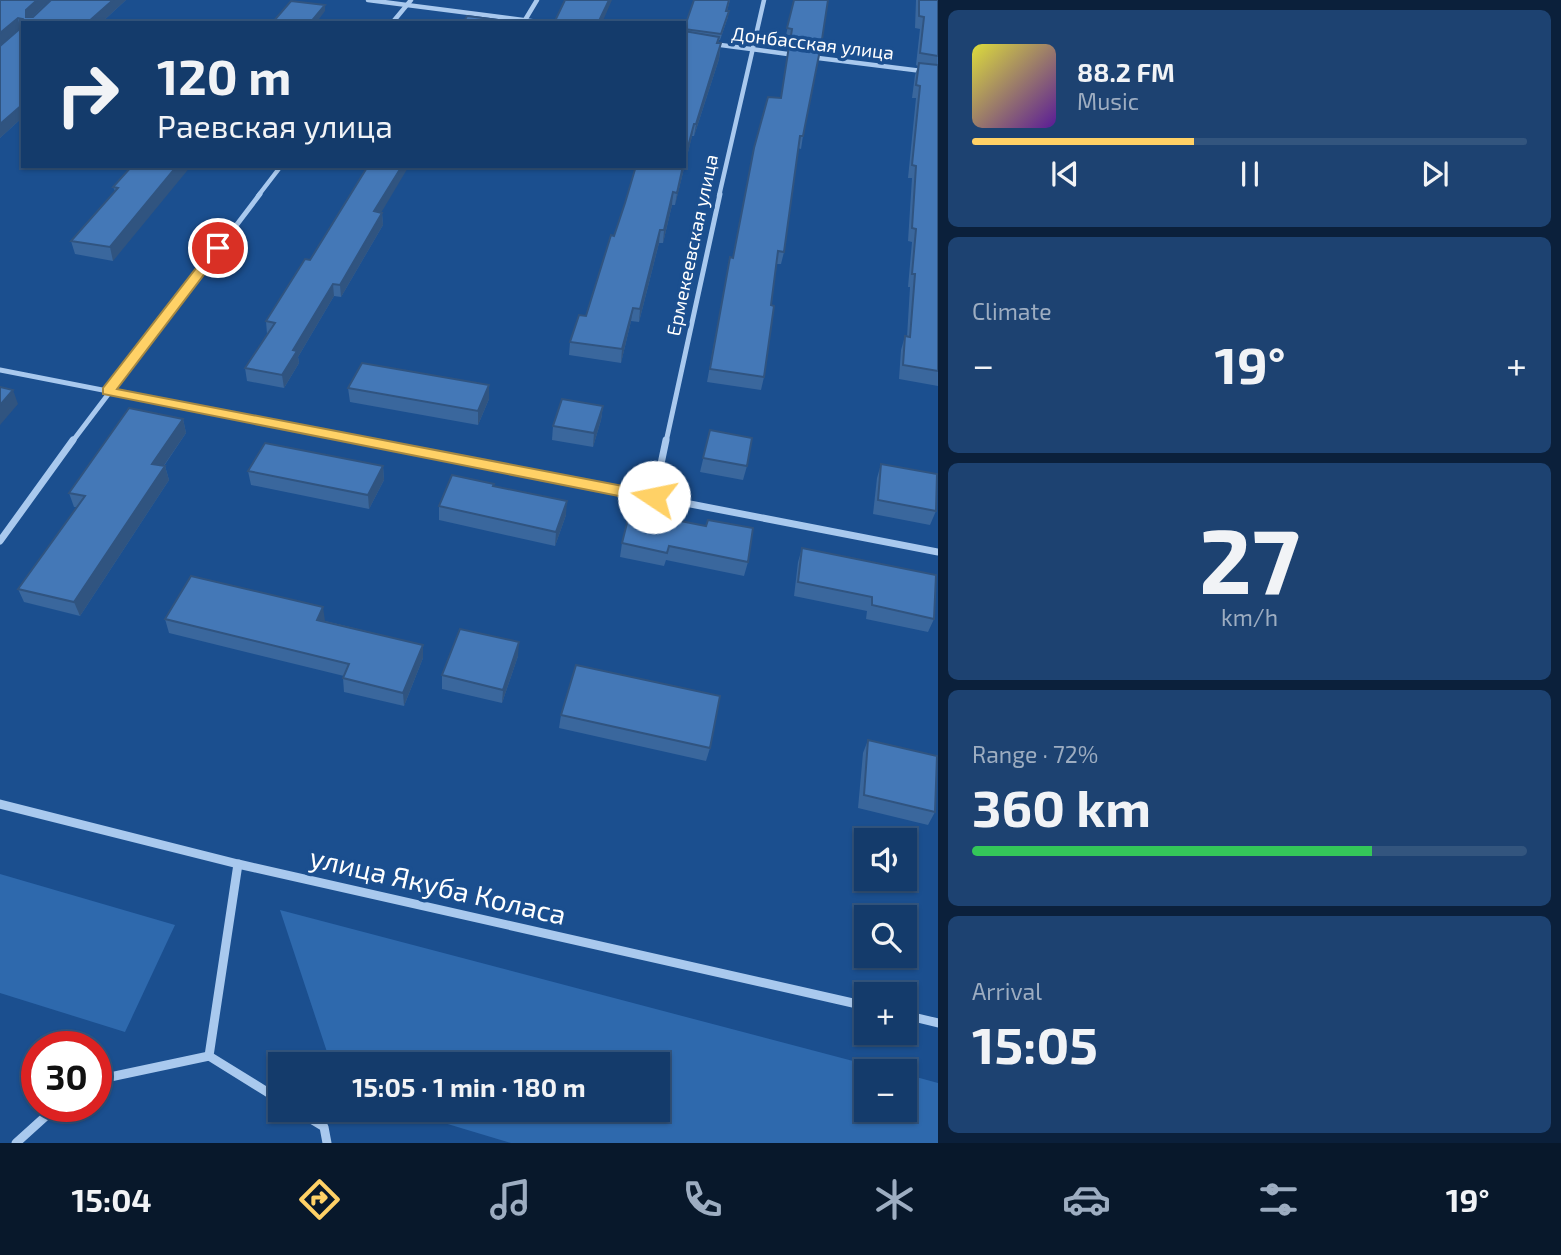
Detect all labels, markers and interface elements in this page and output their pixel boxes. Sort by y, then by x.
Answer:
street label: Донбасская улица [730,21,896,65]
text: 120 m [157,46,291,105]
icon: right [42,49,133,140]
text: 88.2 FM [1077,56,1175,87]
text: Music [1077,87,1139,115]
text: Раевская улица [157,106,393,144]
street label: Ермекеевская улица [661,152,723,338]
icon: previous [1046,155,1084,193]
icon: pause [1231,155,1269,193]
icon: next [1416,155,1454,193]
pin [188,218,248,278]
icon: arrive [199,229,237,267]
text: Climate [972,297,1052,325]
text: 19° [1215,332,1286,394]
text: − [972,341,994,387]
text: + [1506,341,1527,387]
position arrow [617,460,691,534]
text: 27 [1199,503,1300,612]
text: km/h [1221,603,1278,631]
text: Range · 72% [972,740,1098,768]
text: 360 km [972,775,1151,837]
map controls [854,828,917,1122]
button: sound [854,828,917,891]
street label: улица Якуба Коласа [307,839,570,931]
button: search [854,905,917,968]
text: Arrival [972,977,1042,1005]
button: + [854,982,917,1045]
text: 15:05 [972,1012,1098,1074]
speed limit sign: 30 [21,1031,112,1122]
button: − [854,1059,917,1122]
text: 15:05 · 1 min · 180 m [352,1071,586,1102]
icon: directions [295,1175,344,1224]
icon: music [486,1175,535,1224]
icon: phone [678,1175,727,1224]
icon: climate [870,1175,919,1224]
icon: car [1062,1175,1111,1224]
icon: filters [1254,1175,1303,1224]
text: 15:04 [71,1180,152,1218]
text: 19° [1446,1180,1489,1218]

